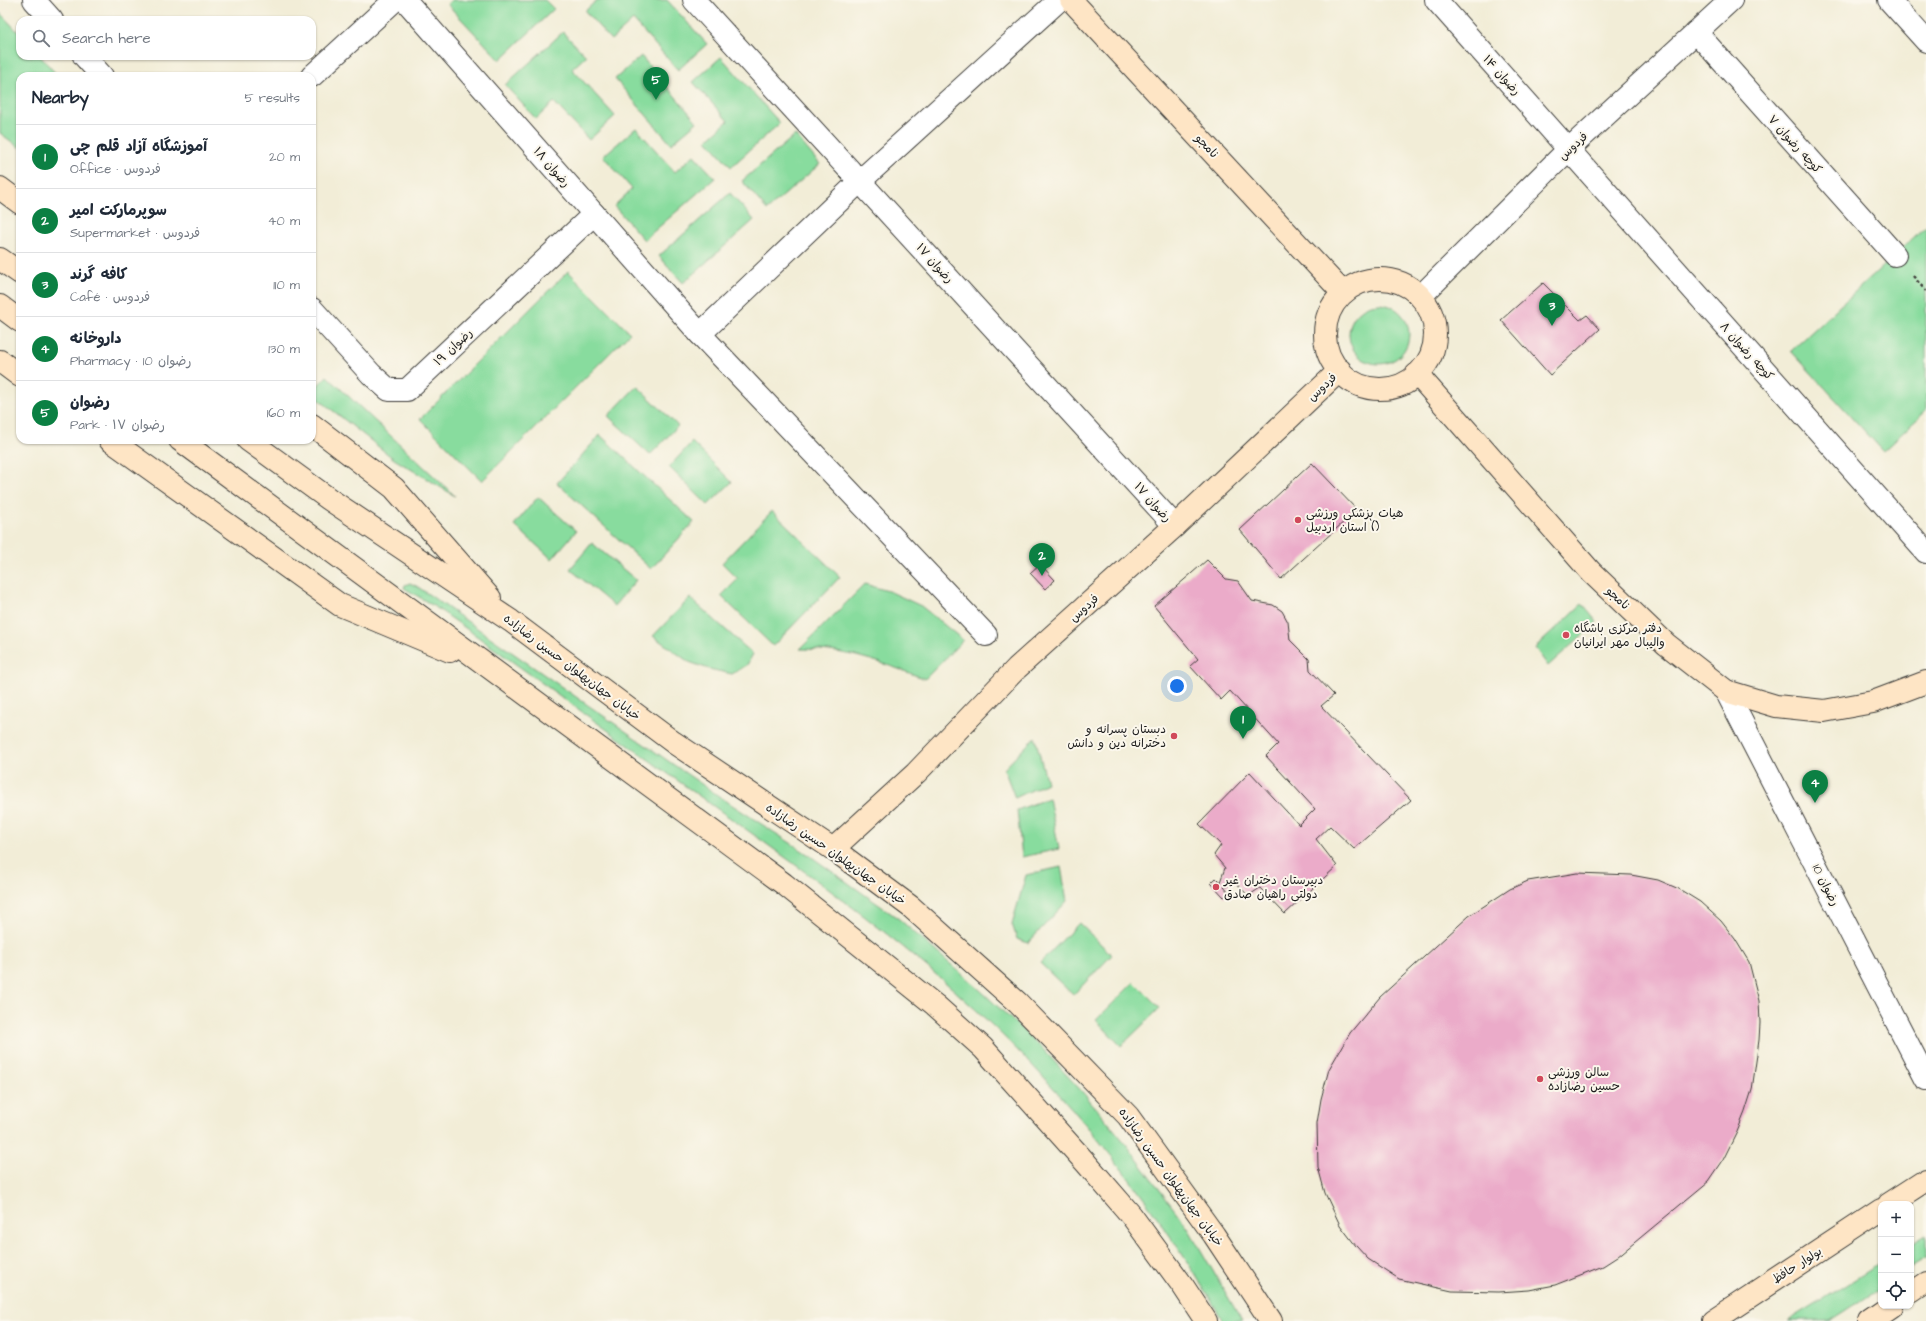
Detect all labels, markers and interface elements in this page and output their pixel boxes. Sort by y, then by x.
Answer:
search box [16,16,316,60]
icon: search [30,27,52,49]
text: Search here [62,28,151,49]
street label: رضوان ۱۴ [1479,51,1524,99]
pin: 5 [643,67,669,100]
text: Nearby [32,86,89,110]
text: 5 results [244,89,300,107]
street label: کوچه رضوان ۷ [1764,111,1826,177]
street label: فردوس [1555,128,1592,164]
street label: نامجو [1191,130,1222,162]
text: آموزشگاه آزاد قلم چی [70,136,207,157]
street label: رضوان ۱۸ [529,143,574,191]
text: 1 [44,148,46,166]
text: 20 m [269,148,300,166]
text: Office · فردوس [70,160,161,178]
text: سوپرمارکت امیر [70,200,167,221]
text: 2 [41,212,49,230]
text: 40 m [268,212,300,230]
text: Supermarket · فردوس [70,224,200,242]
street label: رضوان ۱۷ [912,240,957,287]
text: کافه گرند [70,264,127,285]
text: 3 [42,276,48,294]
text: 110 m [273,276,300,294]
text: Café · فردوس [70,288,150,306]
pin: 3 [1539,293,1565,326]
street label: کوچه رضوان ۸ [1716,318,1777,384]
street label: رضوان ۱۹ [430,325,477,370]
text: داروخانه [70,328,122,349]
text: 4 [41,340,49,358]
text: 130 m [268,340,300,358]
text: Pharmacy · رضوان 10 [70,352,191,370]
street label: فردوس [1304,369,1341,405]
text: رضوان [70,392,110,413]
text: 5 [40,404,50,422]
text: 160 m [267,404,300,422]
text: Park · رضوان ۱۷ [70,416,165,434]
street label: رضوان ۱۷ [1130,479,1175,526]
place label: هیات پزشکی ورزشی استان اردبیل () [1306,505,1404,536]
marker: هیات پزشکی ورزشی استان اردبیل () [1293,515,1303,525]
pin: 2 [1029,543,1055,576]
street label: نامجو [1601,582,1633,614]
street label: فردوس [1066,591,1103,626]
street label: خیابان جهان‌پهلوان حسین رضا‌زاده [500,610,644,725]
place label: دفتر مرکزی باشگاه والیبال مهر ایرانیان [1574,620,1665,651]
marker: دفتر مرکزی باشگاه والیبال مهر ایرانیان [1561,630,1571,640]
your location [1167,676,1187,696]
pin: 1 [1230,706,1256,739]
place label: دبستان پسرانه و دخترانه دین و دانش [1068,721,1166,752]
marker: دبستان پسرانه و دخترانه دین و دانش [1169,731,1179,741]
pin: 4 [1802,770,1828,803]
street label: خیابان جهان‌پهلوان حسین رضا‌زاده [762,799,909,909]
street label: رضوان 10 [1808,861,1843,909]
place label: دبیرستان دختران غیر دولتی راهیان صادق [1223,872,1323,903]
marker: دبیرستان دختران غیر دولتی راهیان صادق [1211,882,1221,892]
place label: سالن ورزشی حسین رضا‌زاده [1548,1064,1620,1095]
marker: سالن ورزشی حسین رضا‌زاده [1535,1074,1545,1084]
street label: خیابان جهان‌پهلوان حسین رضا‌زاده [1114,1105,1227,1250]
map controls [1878,1201,1914,1309]
button: + [1878,1201,1914,1237]
button: − [1878,1237,1914,1273]
street label: بولوار حافظ [1769,1243,1826,1288]
button: locate [1878,1273,1914,1309]

